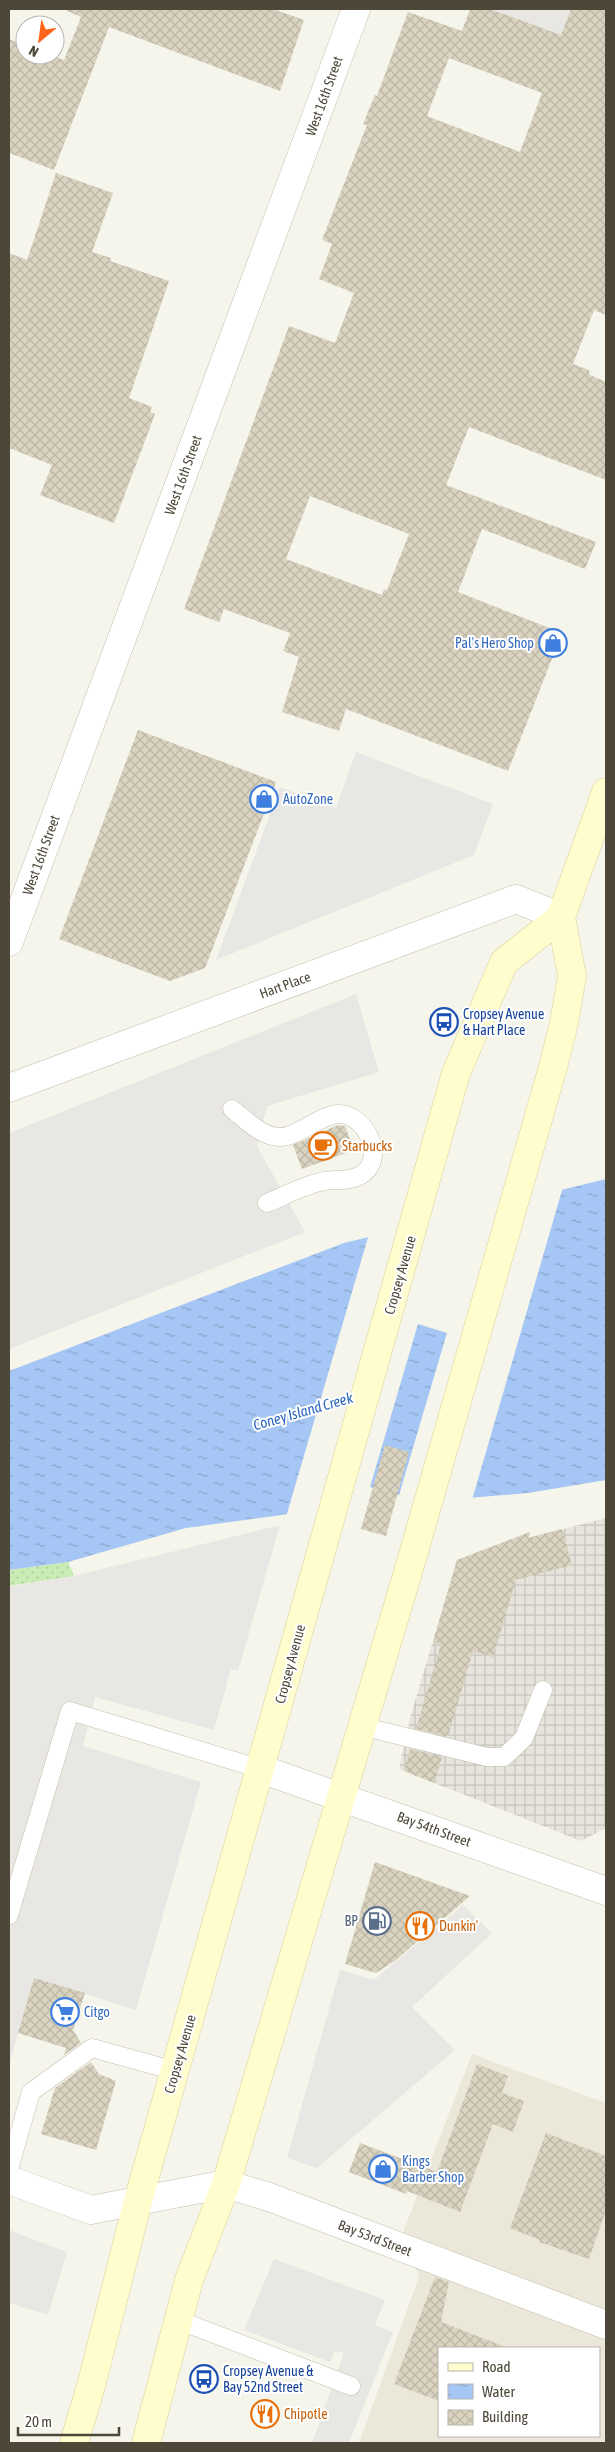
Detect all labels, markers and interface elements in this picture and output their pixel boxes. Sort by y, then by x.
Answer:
north arrow [15,15,65,65]
text: N [26,42,41,60]
street label: West 16th Street [302,54,346,138]
street label: West 16th Street [161,433,205,517]
shop icon: Pal's Hero Shop [538,628,568,658]
place label: Pal's Hero Shop [455,635,534,651]
shop icon: AutoZone [249,784,279,814]
place label: AutoZone [283,791,333,807]
street label: West 16th Street [19,813,63,897]
street label: Hart Place [257,968,313,1002]
place label: Cropsey Avenue & Hart Place [463,1006,544,1038]
bus stop icon: Cropsey Avenue & Hart Place [429,1007,459,1037]
cafe icon: Starbucks [308,1131,338,1161]
place label: Starbucks [342,1138,392,1154]
street label: Cropsey Avenue [381,1234,419,1316]
water label: Coney Island Creek [251,1389,355,1433]
street label: Cropsey Avenue [272,1623,308,1705]
street label: Bay 54th Street [395,1808,473,1850]
fuel station icon: BP [362,1906,392,1936]
restaurant icon: Dunkin' [405,1911,435,1941]
place label: BP [345,1913,358,1929]
place label: Dunkin' [439,1918,478,1934]
supermarket icon: Citgo [50,1997,80,2027]
place label: Citgo [84,2004,110,2020]
street label: Cropsey Avenue [161,2013,199,2095]
place label: Kings Barber Shop [402,2153,465,2185]
shop icon: Kings Barber Shop [368,2154,398,2184]
street label: Bay 53rd Street [336,2217,414,2259]
legend [438,2347,600,2437]
text: Road [482,2358,511,2375]
place label: Cropsey Avenue & Bay 52nd Street [223,2363,314,2395]
bus stop icon: Cropsey Avenue & Bay 52nd Street [189,2364,219,2394]
text: Water [482,2383,515,2400]
restaurant icon: Chipotle [250,2399,280,2429]
scale bar [18,2404,119,2436]
place label: Chipotle [284,2406,327,2422]
text: Building [482,2408,528,2425]
text: 20 m [25,2413,52,2430]

